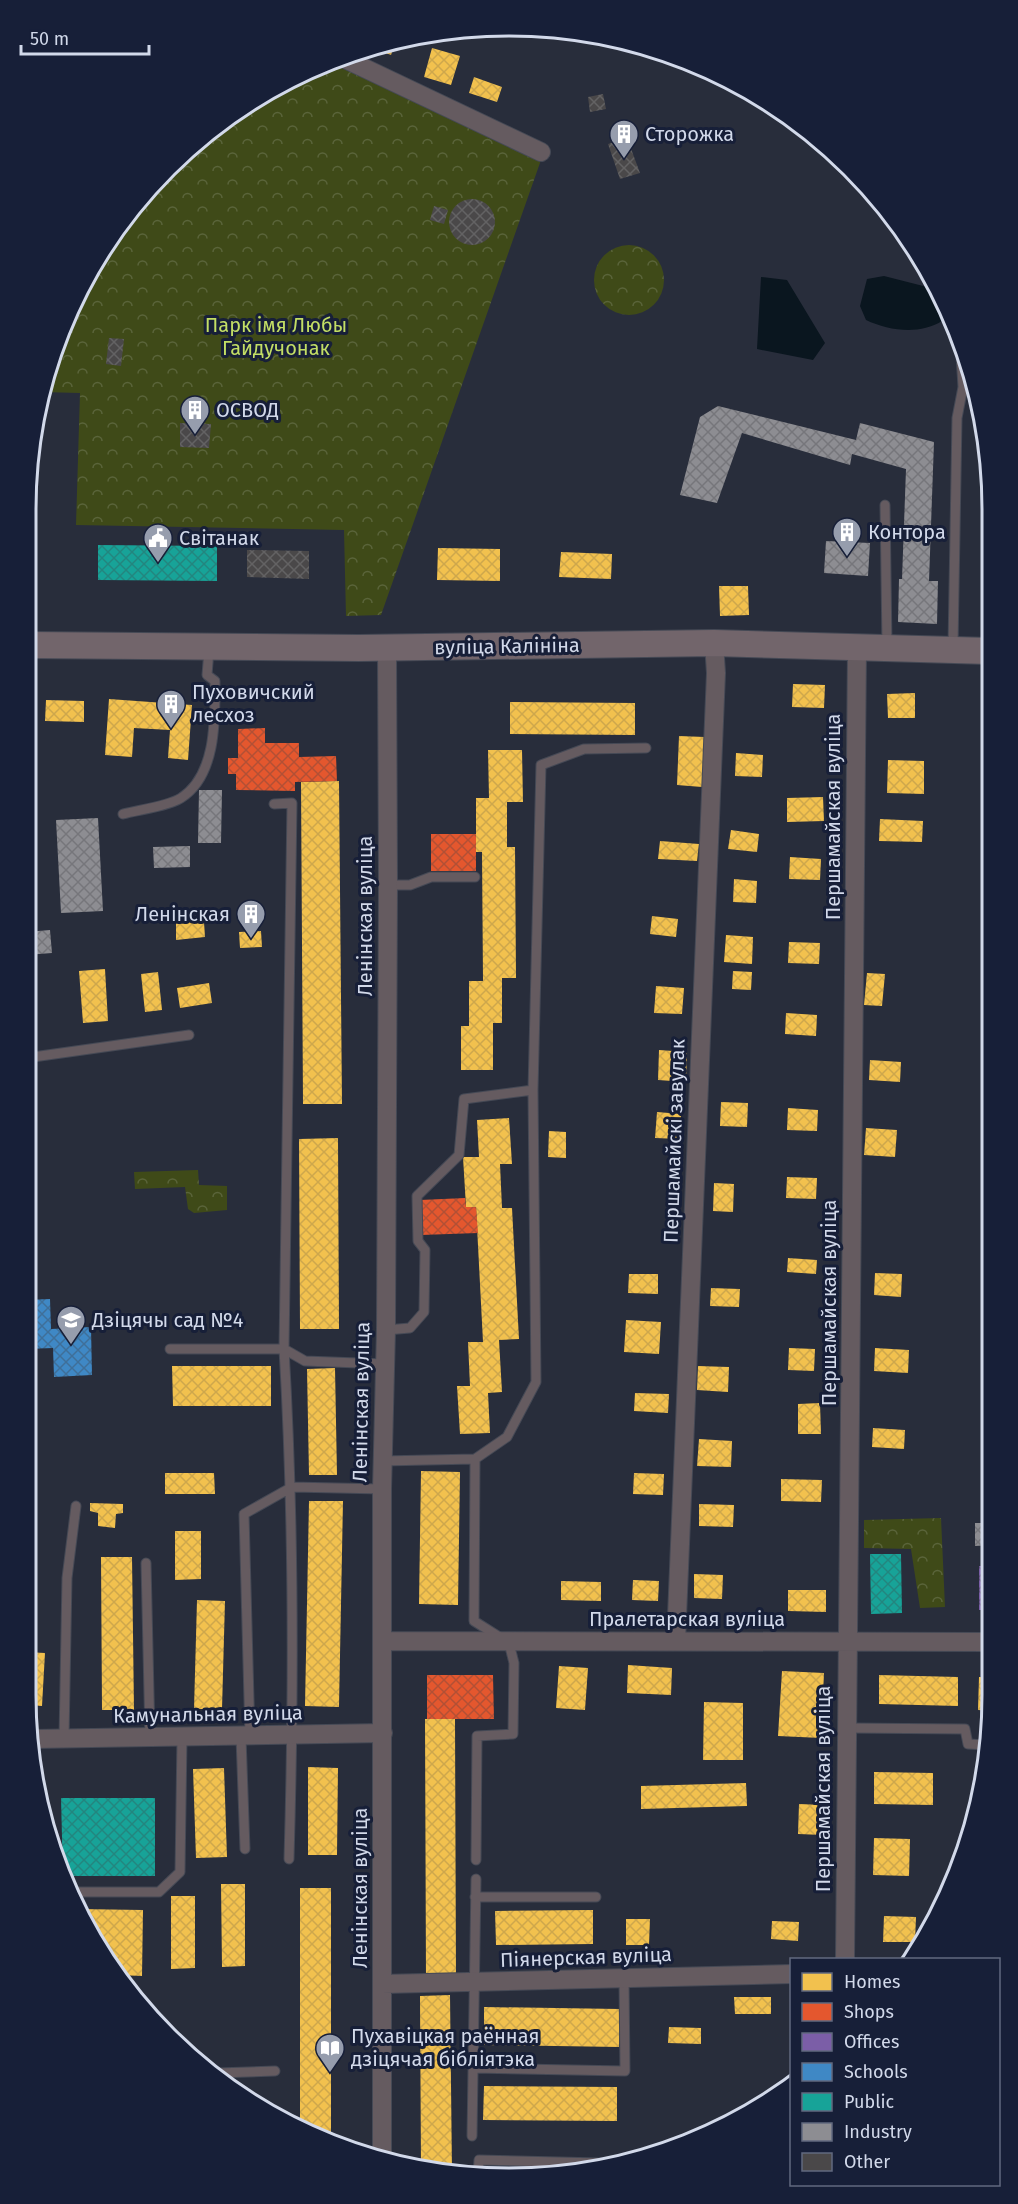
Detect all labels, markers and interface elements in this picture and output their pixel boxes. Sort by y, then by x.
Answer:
scale bar [21,18,148,56]
text: 50 m [30,28,69,50]
building icon: Сторожка [608,118,640,160]
place label: Сторожка [645,122,734,146]
park label: Парк імя Любы Гайдучонак [205,313,347,360]
building icon: ОСВОД [179,394,211,436]
place label: ОСВОД [216,398,279,422]
building icon: Контора [831,516,863,558]
place label: Контора [868,520,946,544]
public building icon: Світанак [142,522,174,564]
place label: Світанак [179,526,260,550]
street label: вуліца Калініна [434,633,580,659]
place label: Пуховичский лесхоз [192,680,315,727]
building icon: Пуховичский лесхоз [155,688,187,730]
street label: Першамайская вуліца [821,714,845,920]
street label: Ленінская вуліца [353,836,377,996]
building icon: Ленінская [235,898,267,940]
place label: Ленінская [135,902,230,926]
street label: Першамайскі завулак [658,1038,690,1244]
street label: Першамайская вуліца [817,1200,841,1406]
school or university icon: Дзіцячы сад №4 [55,1304,87,1346]
place label: Дзіцячы сад №4 [91,1308,244,1332]
street label: Ленінская вуліца [348,1321,374,1483]
street label: Пралетарская вуліца [589,1607,785,1631]
street label: Першамайская вуліца [811,1686,835,1892]
street label: Камунальная вуліца [113,1700,303,1728]
street label: Ленінская вуліца [348,1808,372,1968]
street label: Піянерская вуліца [500,1942,672,1972]
legend [790,1958,1000,2186]
text: Homes [844,1971,900,1993]
text: Shops [844,2001,894,2023]
place label: Пухавіцкая раённая дзіцячая бібліятэка [351,2024,540,2071]
text: Offices [844,2031,899,2053]
library icon: Пухавіцкая раённая дзіцячая бібліятэка [314,2032,346,2074]
text: Schools [844,2061,908,2083]
text: Public [844,2091,894,2113]
text: Industry [844,2121,912,2143]
text: Other [844,2151,890,2173]

